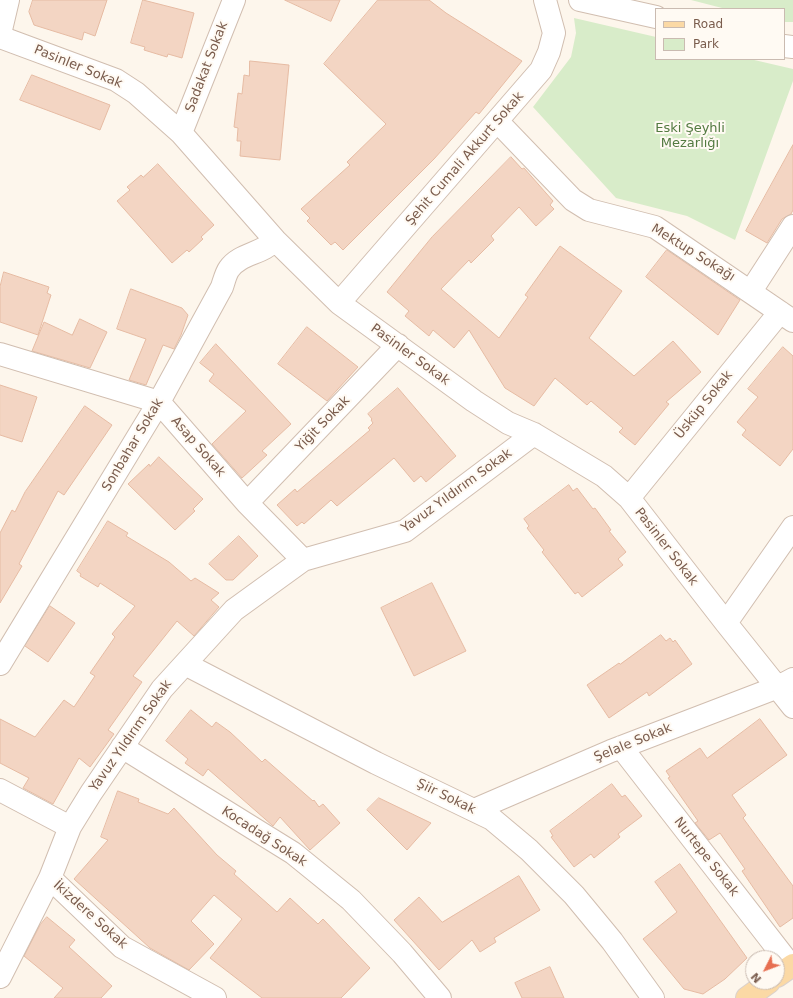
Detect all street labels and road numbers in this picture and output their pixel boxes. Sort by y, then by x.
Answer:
street label: Sadakat Sokak [183,19,231,115]
street label: Pasinler Sokak [32,42,124,92]
street label: Şehit Cumali Akkurt Sokak [403,89,527,229]
street label: Mektup Sokağı [648,221,738,285]
street label: Pasinler Sokak [367,321,453,389]
street label: Üsküp Sokak [672,368,736,442]
street label: Yiğit Sokak [293,393,353,455]
street label: Sonbahar Sokak [99,396,167,494]
street label: Asap Sokak [168,414,228,480]
street label: Yavuz Yıldırım Sokak [399,446,515,536]
street label: Pasinler Sokak [631,505,701,589]
street label: Yavuz Yıldırım Sokak [87,677,175,795]
street label: Şelale Sokak [592,720,674,766]
street label: Şiir Sokak [414,776,478,818]
street label: Kocadağ Sokak [218,804,310,870]
street label: Nurtepe Sokak [670,814,742,900]
street label: İkizdere Sokak [50,878,130,952]

